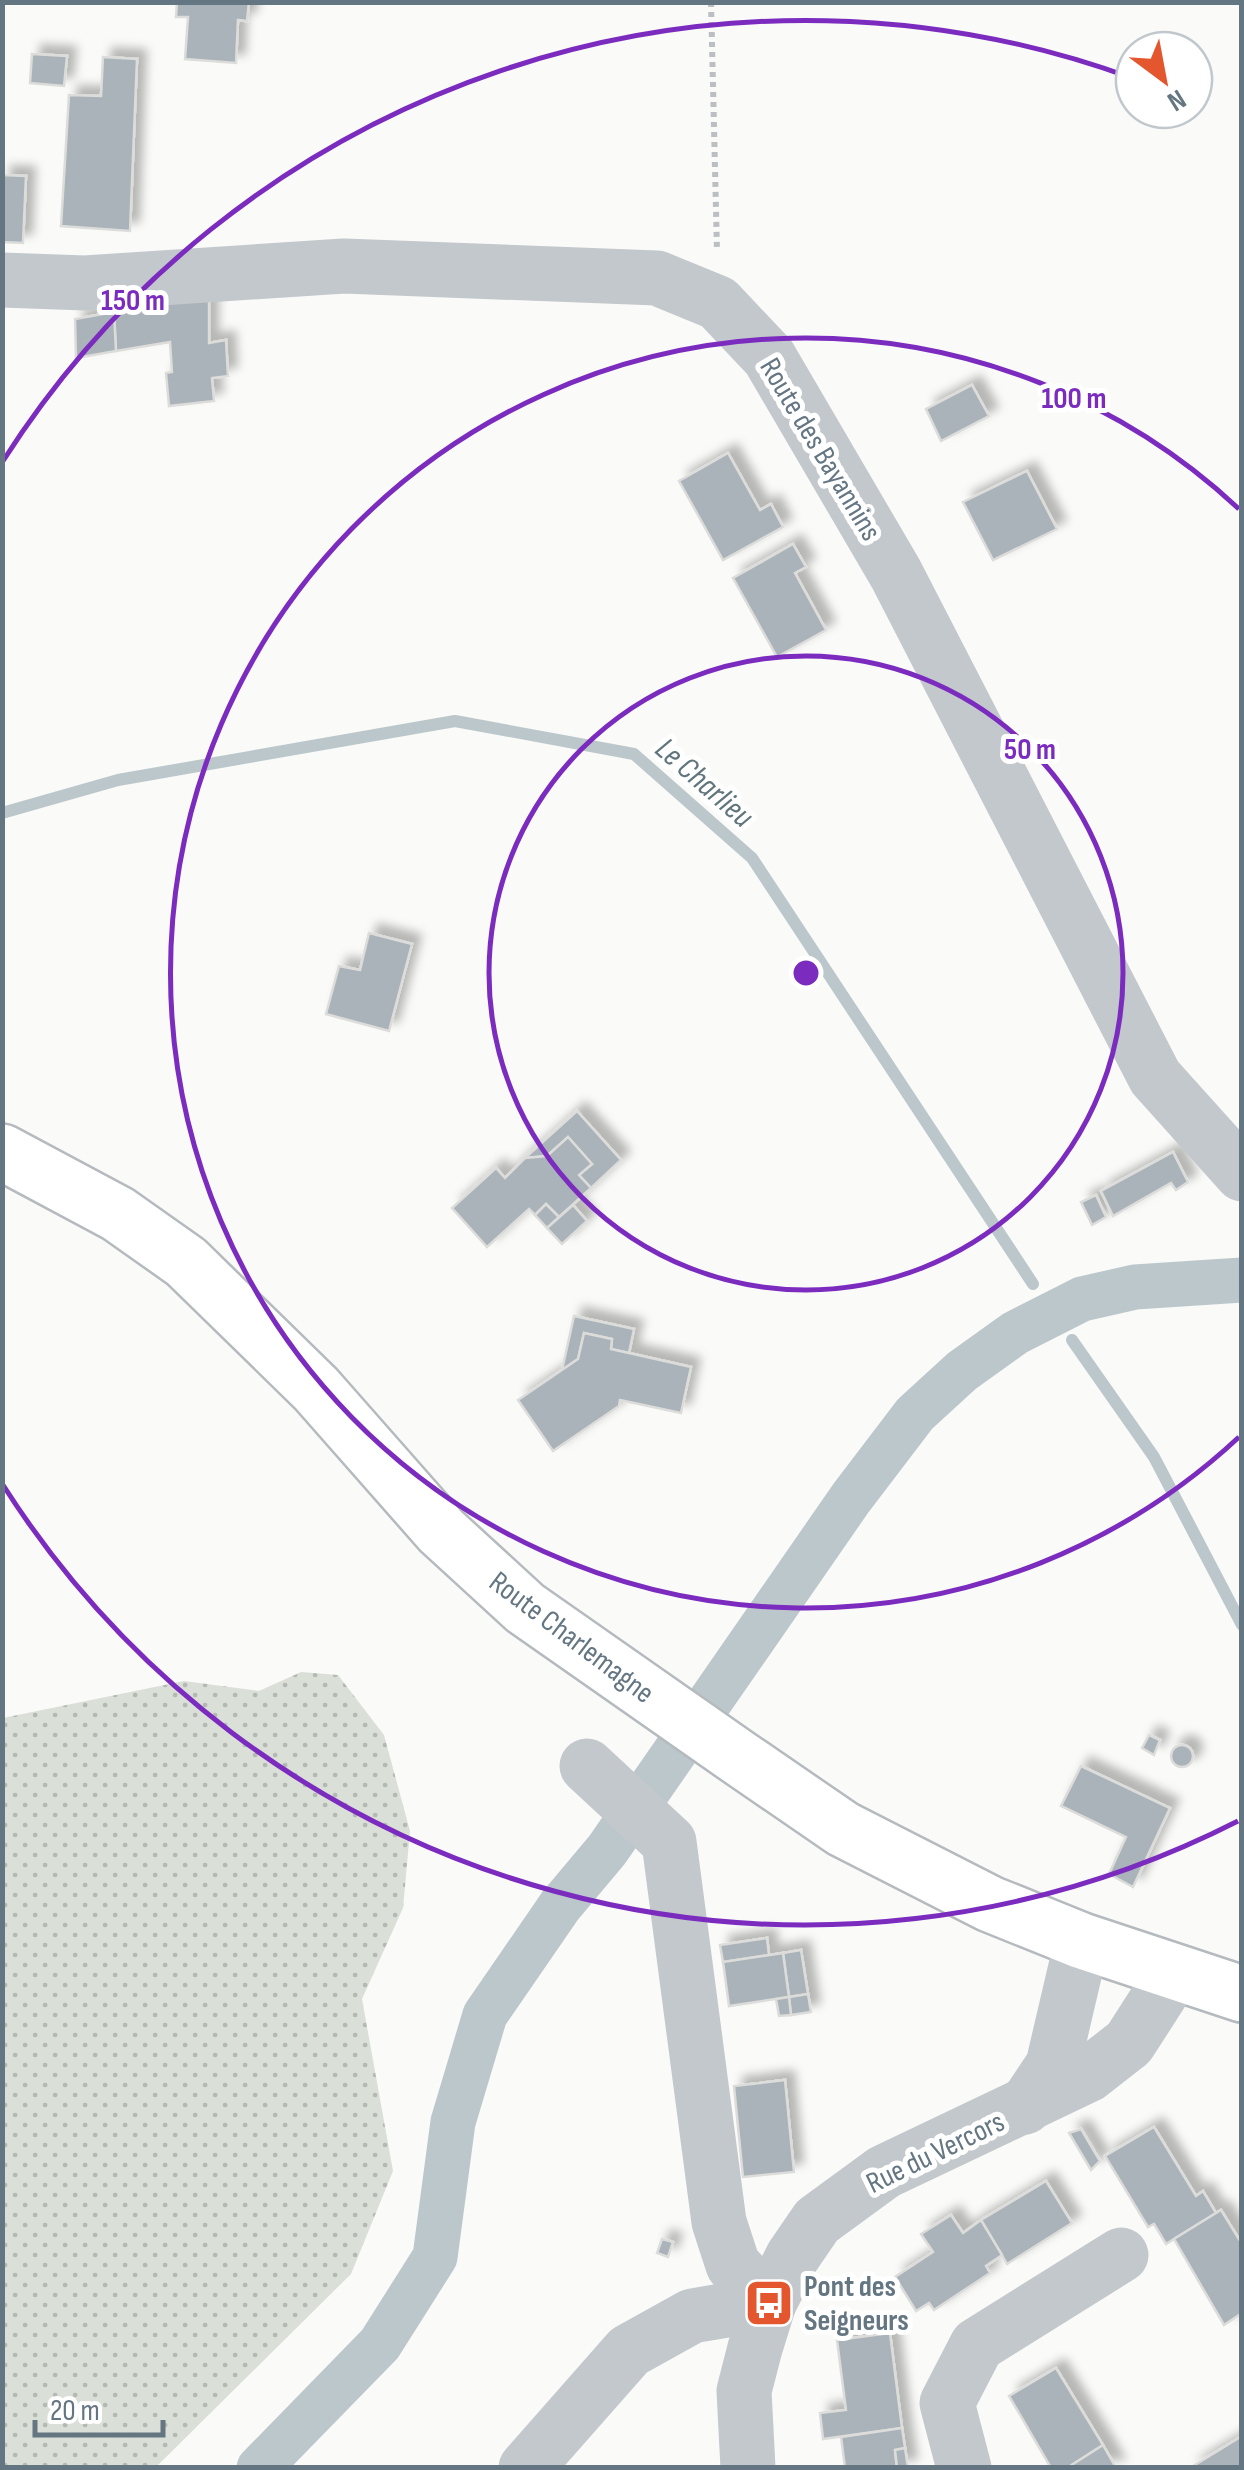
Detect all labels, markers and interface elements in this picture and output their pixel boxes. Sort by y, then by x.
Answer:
north arrow [1114,30,1214,130]
text: N [1161,82,1192,118]
text: 150 m [101,283,165,319]
street label: Route des Bayannins [751,352,889,547]
text: 100 m [1042,381,1106,417]
water label: Le Charlieu [647,730,761,836]
text: 50 m [1004,732,1056,768]
centre of rings [788,955,824,991]
street label: Route Charlemagne [482,1564,661,1711]
street label: Rue du Vercors [861,2104,1010,2202]
place label: Pont des Seigneurs [804,2269,909,2339]
bus stop icon: Pont des Seigneurs [743,2277,795,2329]
scale bar [35,2375,162,2437]
text: 20 m [50,2393,100,2429]

